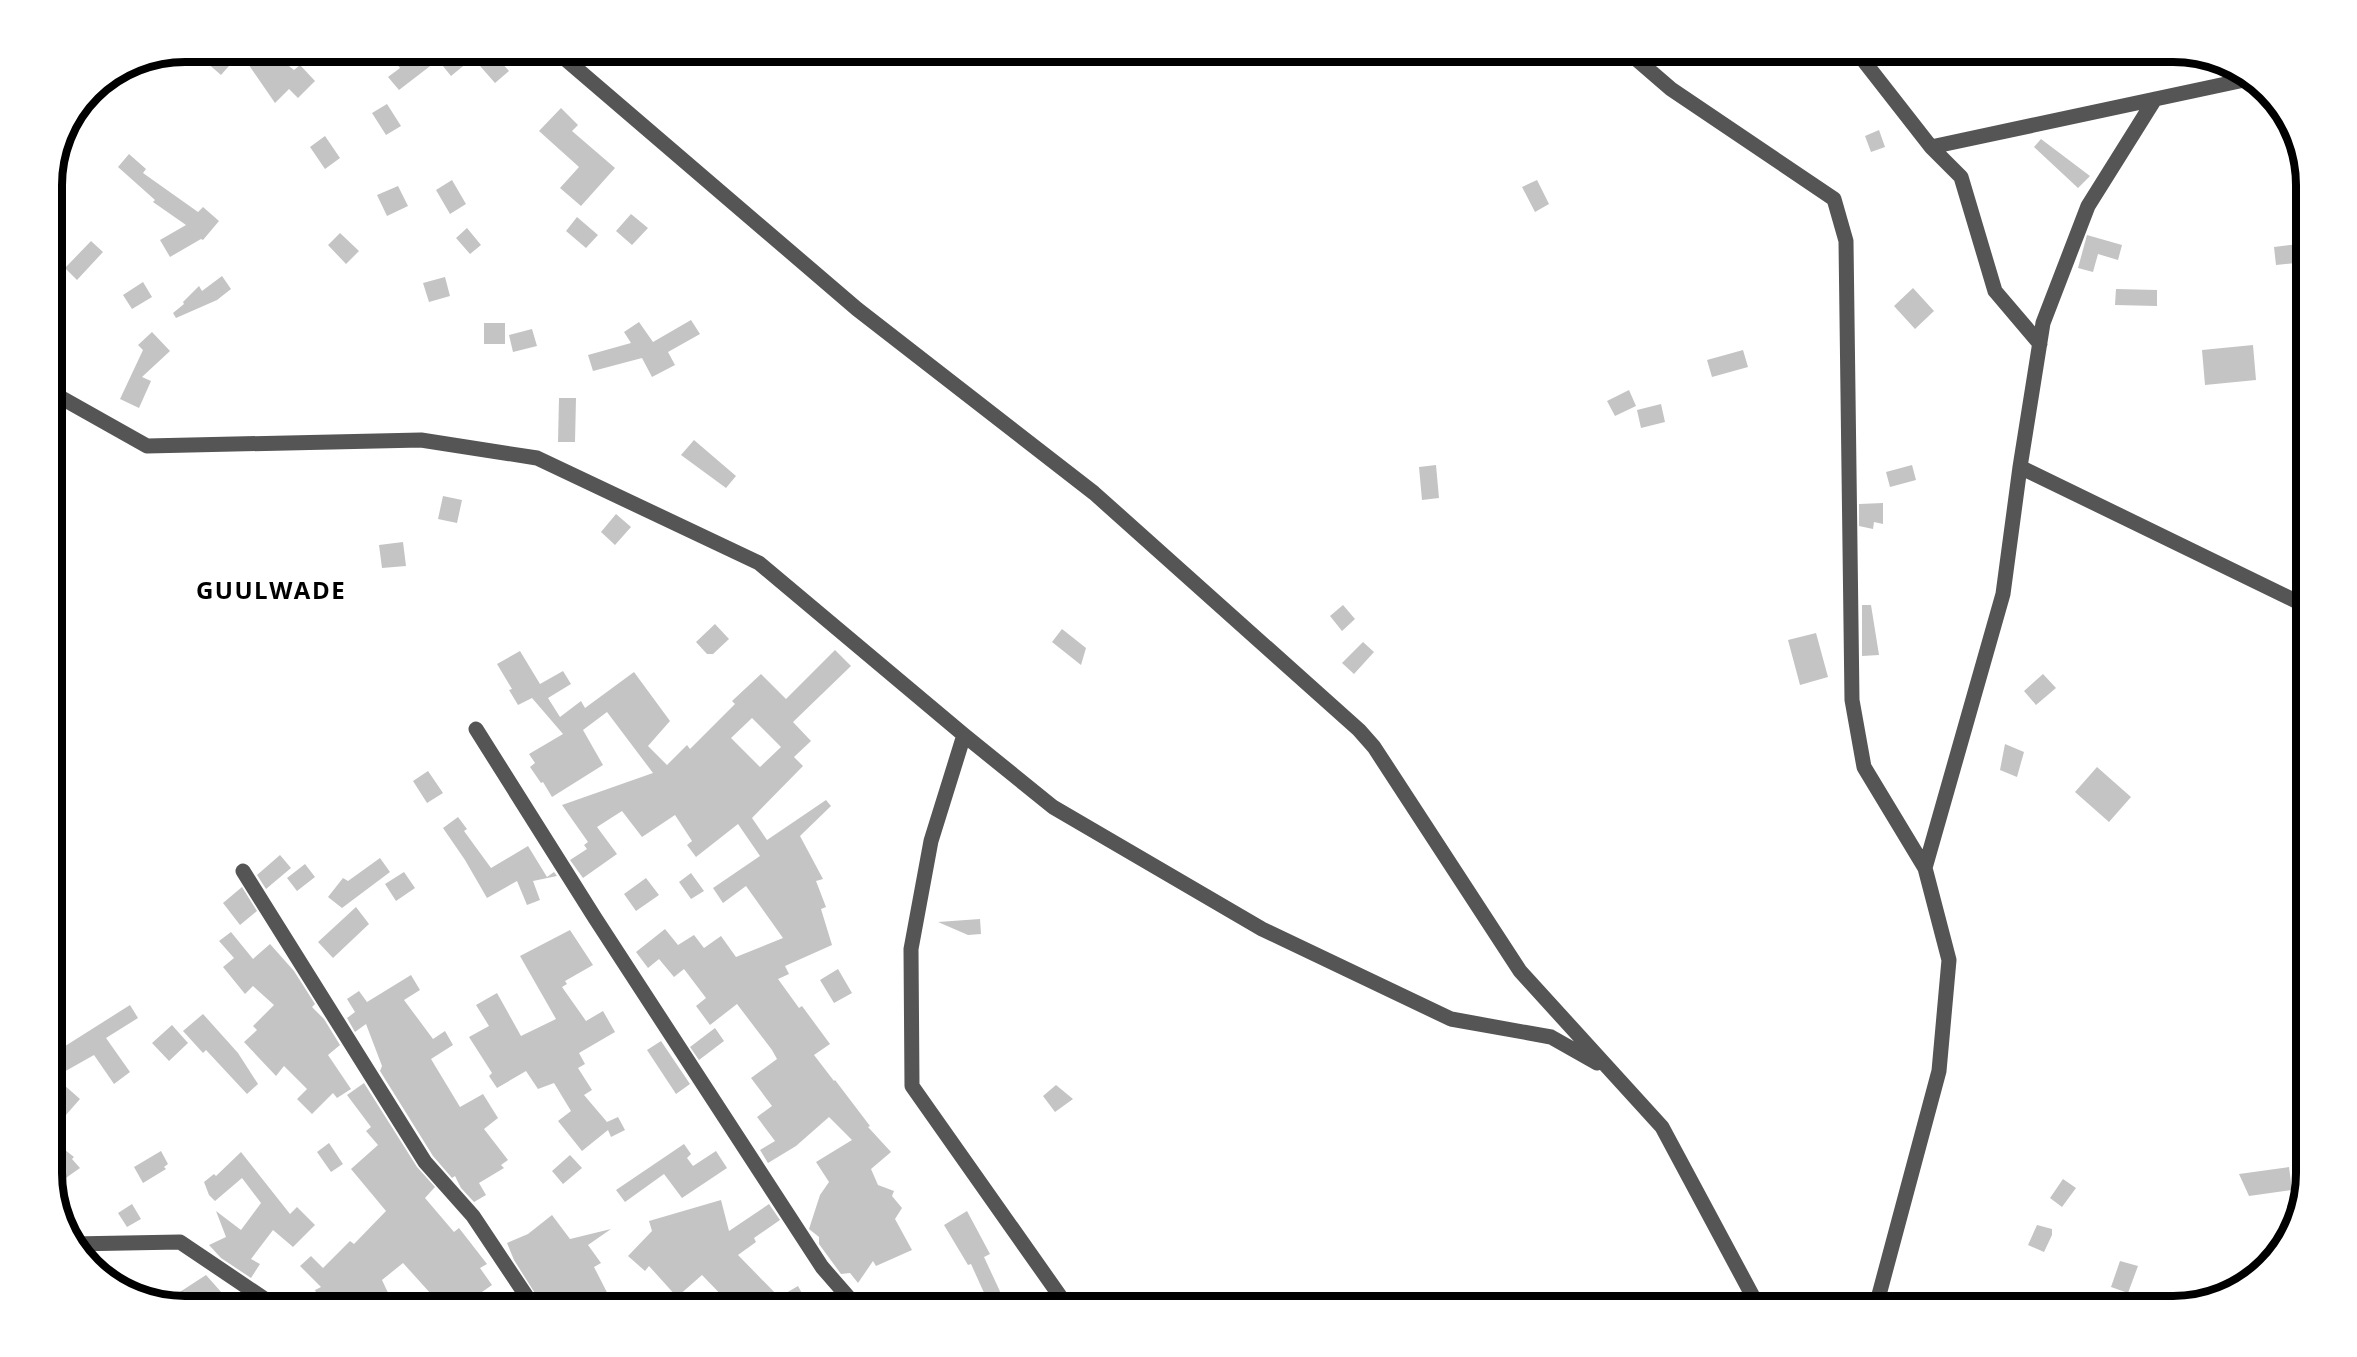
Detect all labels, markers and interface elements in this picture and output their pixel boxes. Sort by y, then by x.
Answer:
district label: GUULWADE [196,573,346,606]

